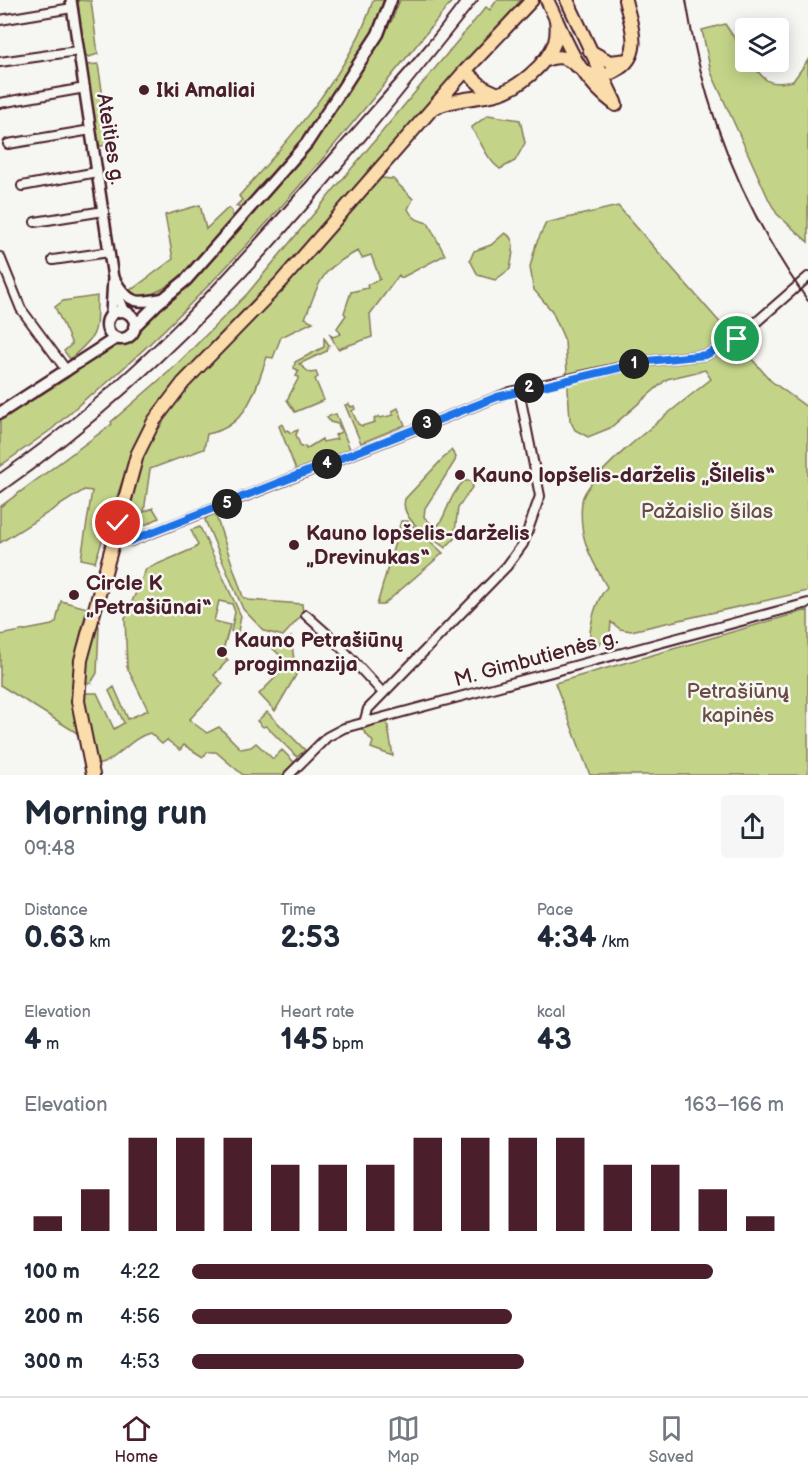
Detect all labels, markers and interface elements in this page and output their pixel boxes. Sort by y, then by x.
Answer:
map controls [735,18,789,72]
button: layers [735,18,789,72]
place label: Iki Amaliai [156,78,255,103]
marker: Iki Amaliai [137,83,151,97]
street label: Ateities g. [91,92,130,187]
pin [711,313,762,364]
icon: arrive [720,322,753,355]
pin: 1 [619,349,649,379]
text: 1 [631,354,637,373]
pin: 2 [514,373,544,403]
text: 2 [524,378,534,397]
pin: 3 [412,409,442,439]
text: 3 [422,414,432,433]
pin: 4 [312,449,342,479]
text: 4 [322,454,332,473]
place label: Kauno lopšelis-darželis „Šilelis“ [472,462,775,488]
marker: Kauno lopšelis-darželis „Šilelis“ [453,468,467,482]
pin: 5 [212,489,242,519]
text: 5 [222,494,232,513]
pin [92,497,143,548]
park label: Pažaislio šilas [641,499,773,524]
icon: check [101,506,134,539]
place label: Kauno lopšelis-darželis „Drevinukas“ [306,521,530,570]
marker: Kauno lopšelis-darželis „Drevinukas“ [287,538,301,552]
place label: Circle K „Petrašiūnai“ [86,571,212,620]
marker: Circle K „Petrašiūnai“ [67,588,81,602]
street label: M. Gimbutienės g. [451,625,621,692]
place label: Kauno Petrašiūnų progimnazija [234,628,403,677]
marker: Kauno Petrašiūnų progimnazija [215,645,229,659]
park label: Petrašiūnų kapinės [687,679,789,728]
text: Morning run [24,794,207,834]
button: share [721,795,784,858]
text: 09:48 [24,837,75,861]
text: Distance [24,901,88,920]
text: Time [280,901,316,920]
text: Pace [537,901,573,920]
text: 0.63 [24,920,85,956]
text: 2:53 [280,920,340,956]
text: 4:34 [537,920,597,956]
text: km [85,933,110,952]
text: /km [597,933,629,952]
text: Elevation [24,1003,91,1022]
text: Heart rate [280,1003,354,1022]
text: kcal [537,1003,565,1022]
text: 4 [24,1022,42,1058]
text: 145 [280,1022,328,1058]
text: 43 [537,1022,572,1058]
text: m [42,1035,59,1054]
text: bpm [328,1035,364,1054]
text: Elevation [24,1093,107,1117]
text: 163–166 m [684,1093,784,1117]
text: 100 m [24,1260,80,1284]
text: 4:22 [120,1260,160,1284]
text: 200 m [24,1305,83,1329]
text: 4:56 [120,1305,160,1329]
text: 300 m [24,1350,83,1374]
text: 4:53 [120,1350,160,1374]
tab: Home [114,1412,158,1467]
tab: Map [387,1412,420,1467]
tab: Saved [649,1412,694,1467]

